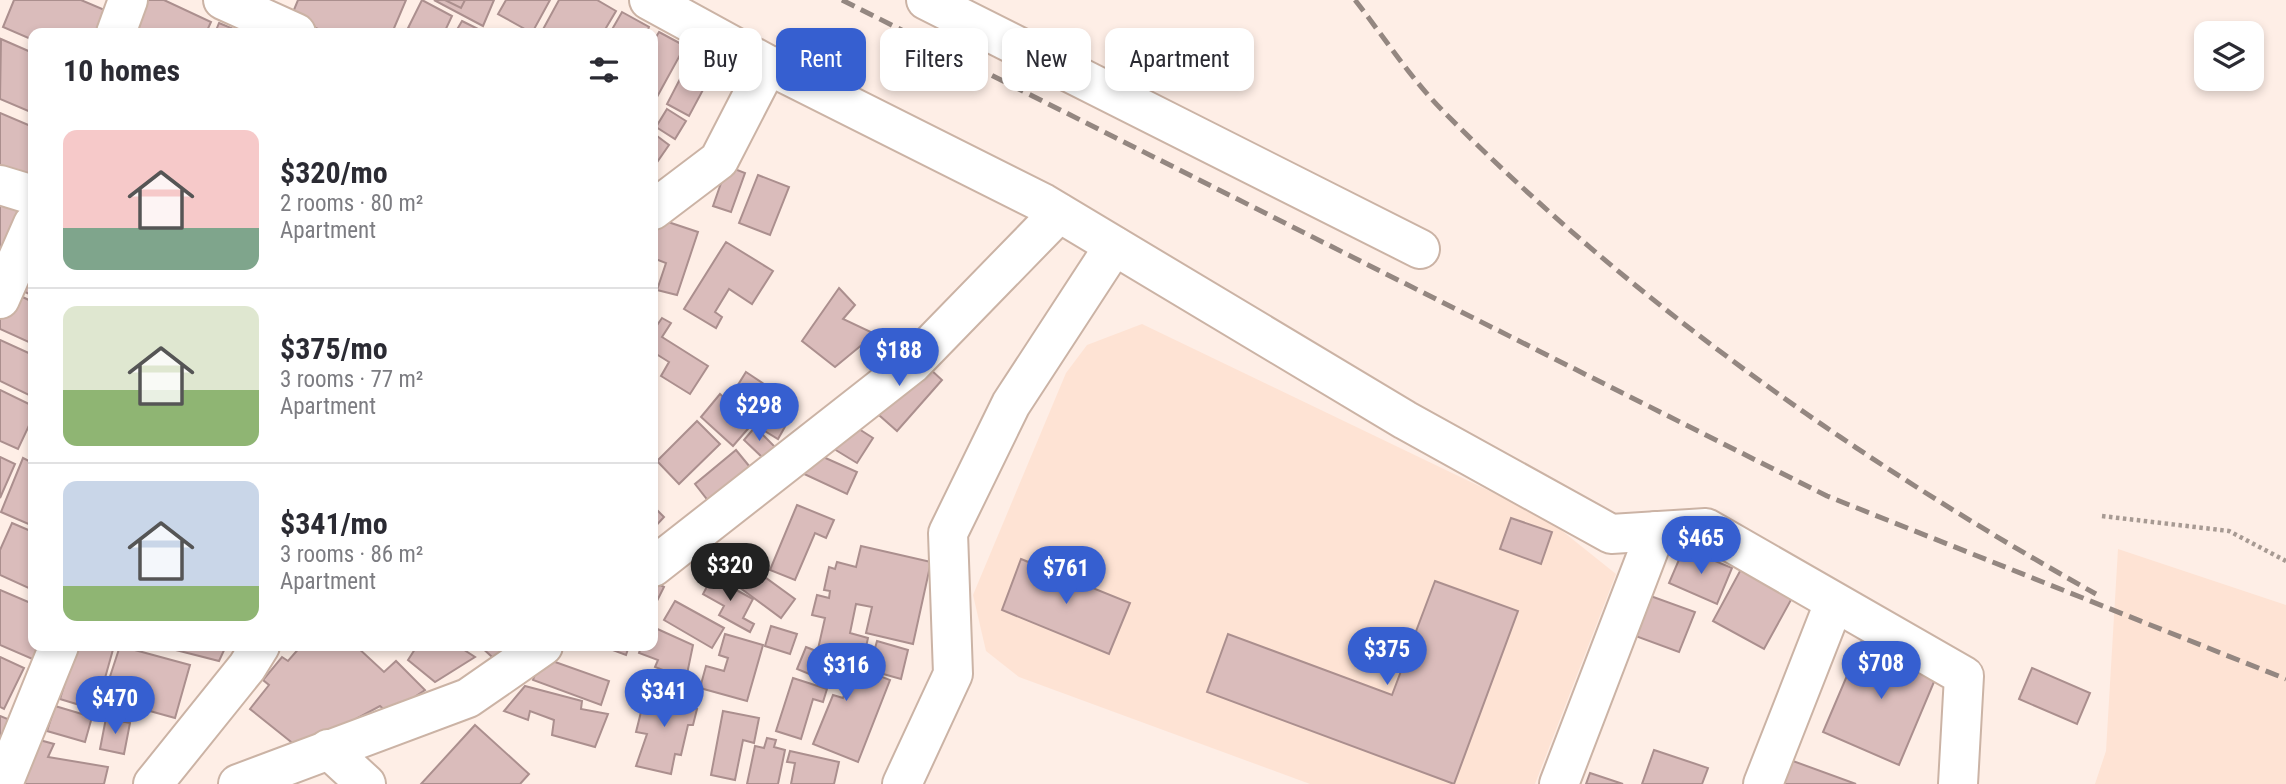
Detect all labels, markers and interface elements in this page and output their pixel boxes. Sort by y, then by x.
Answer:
map controls [2194,21,2264,91]
button: layers [2194,21,2264,91]
chip: Buy [679,28,762,91]
chip: Rent [776,28,866,91]
chip: Filters [880,28,988,91]
chip: New [1002,28,1091,91]
chip: Apartment [1105,28,1254,91]
icon: filters [585,51,623,89]
text: 10 homes [63,53,180,88]
text: $320/mo [280,155,388,190]
icon: home [119,158,203,242]
text: 2 rooms · 80 m² [280,190,423,217]
text: Apartment [280,217,376,244]
pin: $188 [858,328,940,388]
text: $375/mo [280,331,388,366]
icon: home [119,334,203,418]
text: $188 [876,337,922,364]
text: 3 rooms · 77 m² [280,366,423,393]
pin: $298 [718,384,800,443]
text: $298 [736,392,782,419]
text: Apartment [280,393,376,420]
text: $341/mo [280,506,388,541]
icon: home [119,509,203,593]
pin: $465 [1660,516,1742,576]
text: $465 [1678,525,1724,552]
text: 3 rooms · 86 m² [280,541,423,568]
pin: $320 [689,544,771,603]
pin: $761 [1025,546,1107,606]
text: $320 [707,552,753,579]
text: $761 [1043,555,1089,582]
text: Apartment [280,568,376,595]
pin: $375 [1346,628,1428,687]
text: $375 [1364,636,1410,663]
pin: $708 [1840,642,1922,701]
pin: $316 [805,644,887,703]
text: $708 [1858,650,1904,677]
text: $316 [823,652,869,679]
pin: $341 [623,670,705,729]
pin: $470 [74,676,156,736]
text: $341 [641,678,687,705]
text: $470 [92,685,138,712]

